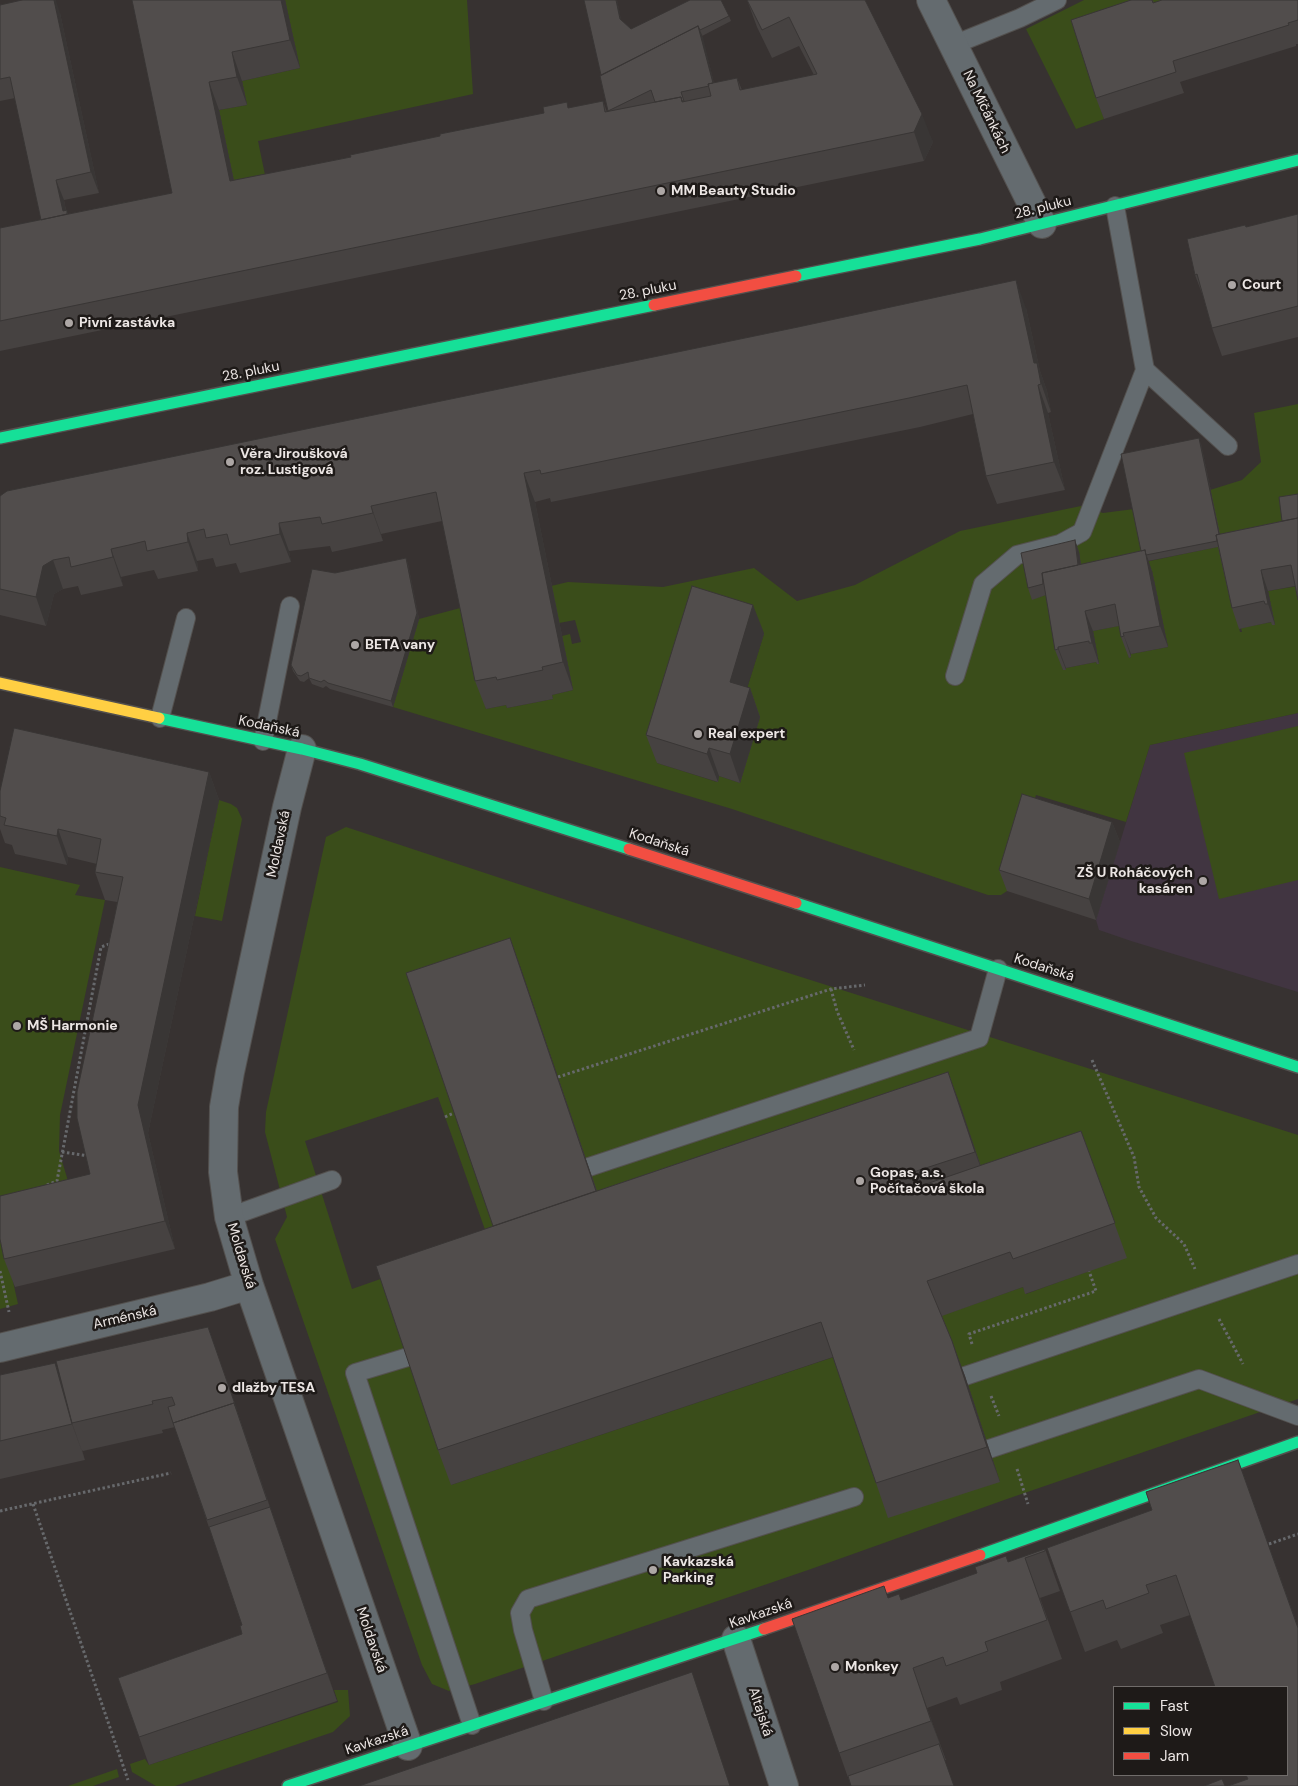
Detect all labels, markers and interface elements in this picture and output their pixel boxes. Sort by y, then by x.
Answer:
street label: Na Míčánkách [959,68,1013,156]
place label: MM Beauty Studio [671,183,796,199]
marker: MM Beauty Studio [655,185,667,197]
street label: 28. pluku [1013,193,1073,223]
street label: 28. pluku [618,277,678,305]
place label: Court [1242,277,1281,293]
marker: Court [1226,279,1238,291]
place label: Pivní zastávka [79,315,175,331]
marker: Pivní zastávka [63,317,75,329]
street label: 28. pluku [221,358,281,386]
place label: Věra Jiroušková roz. Lustigová [240,446,348,478]
marker: Věra Jiroušková roz. Lustigová [224,456,236,468]
place label: BETA vany [365,637,435,653]
marker: BETA vany [349,639,361,651]
street label: Kodaňská [237,712,301,742]
place label: Real expert [708,726,785,742]
marker: Real expert [692,728,704,740]
street label: Moldavská [264,809,294,879]
street label: Kodaňská [627,825,691,861]
place label: ZŠ U Roháčových kasáren [1077,865,1193,898]
marker: ZŠ U Roháčových kasáren [1197,875,1209,887]
street label: Kodaňská [1012,950,1076,986]
place label: MŠ Harmonie [27,1018,118,1034]
marker: MŠ Harmonie [11,1020,23,1032]
place label: Gopas, a.s. Počítačová škola [870,1165,984,1198]
marker: Gopas, a.s. Počítačová škola [854,1175,866,1187]
street label: Moldavská [223,1221,259,1291]
street label: Arménská [92,1303,158,1333]
place label: dlažby TESA [232,1380,315,1396]
marker: dlažby TESA [216,1382,228,1394]
place label: Kavkazská Parking [663,1554,734,1586]
marker: Kavkazská Parking [647,1564,659,1576]
street label: Kavkazská [727,1595,795,1633]
street label: Moldavská [352,1605,390,1675]
place label: Monkey [845,1659,899,1675]
marker: Monkey [829,1661,841,1673]
street label: Altajská [744,1685,776,1739]
legend [1113,1686,1288,1776]
text: Fast [1160,1696,1189,1716]
text: Slow [1160,1721,1192,1741]
street label: Kavkazská [343,1723,411,1759]
text: Jam [1160,1746,1189,1766]

